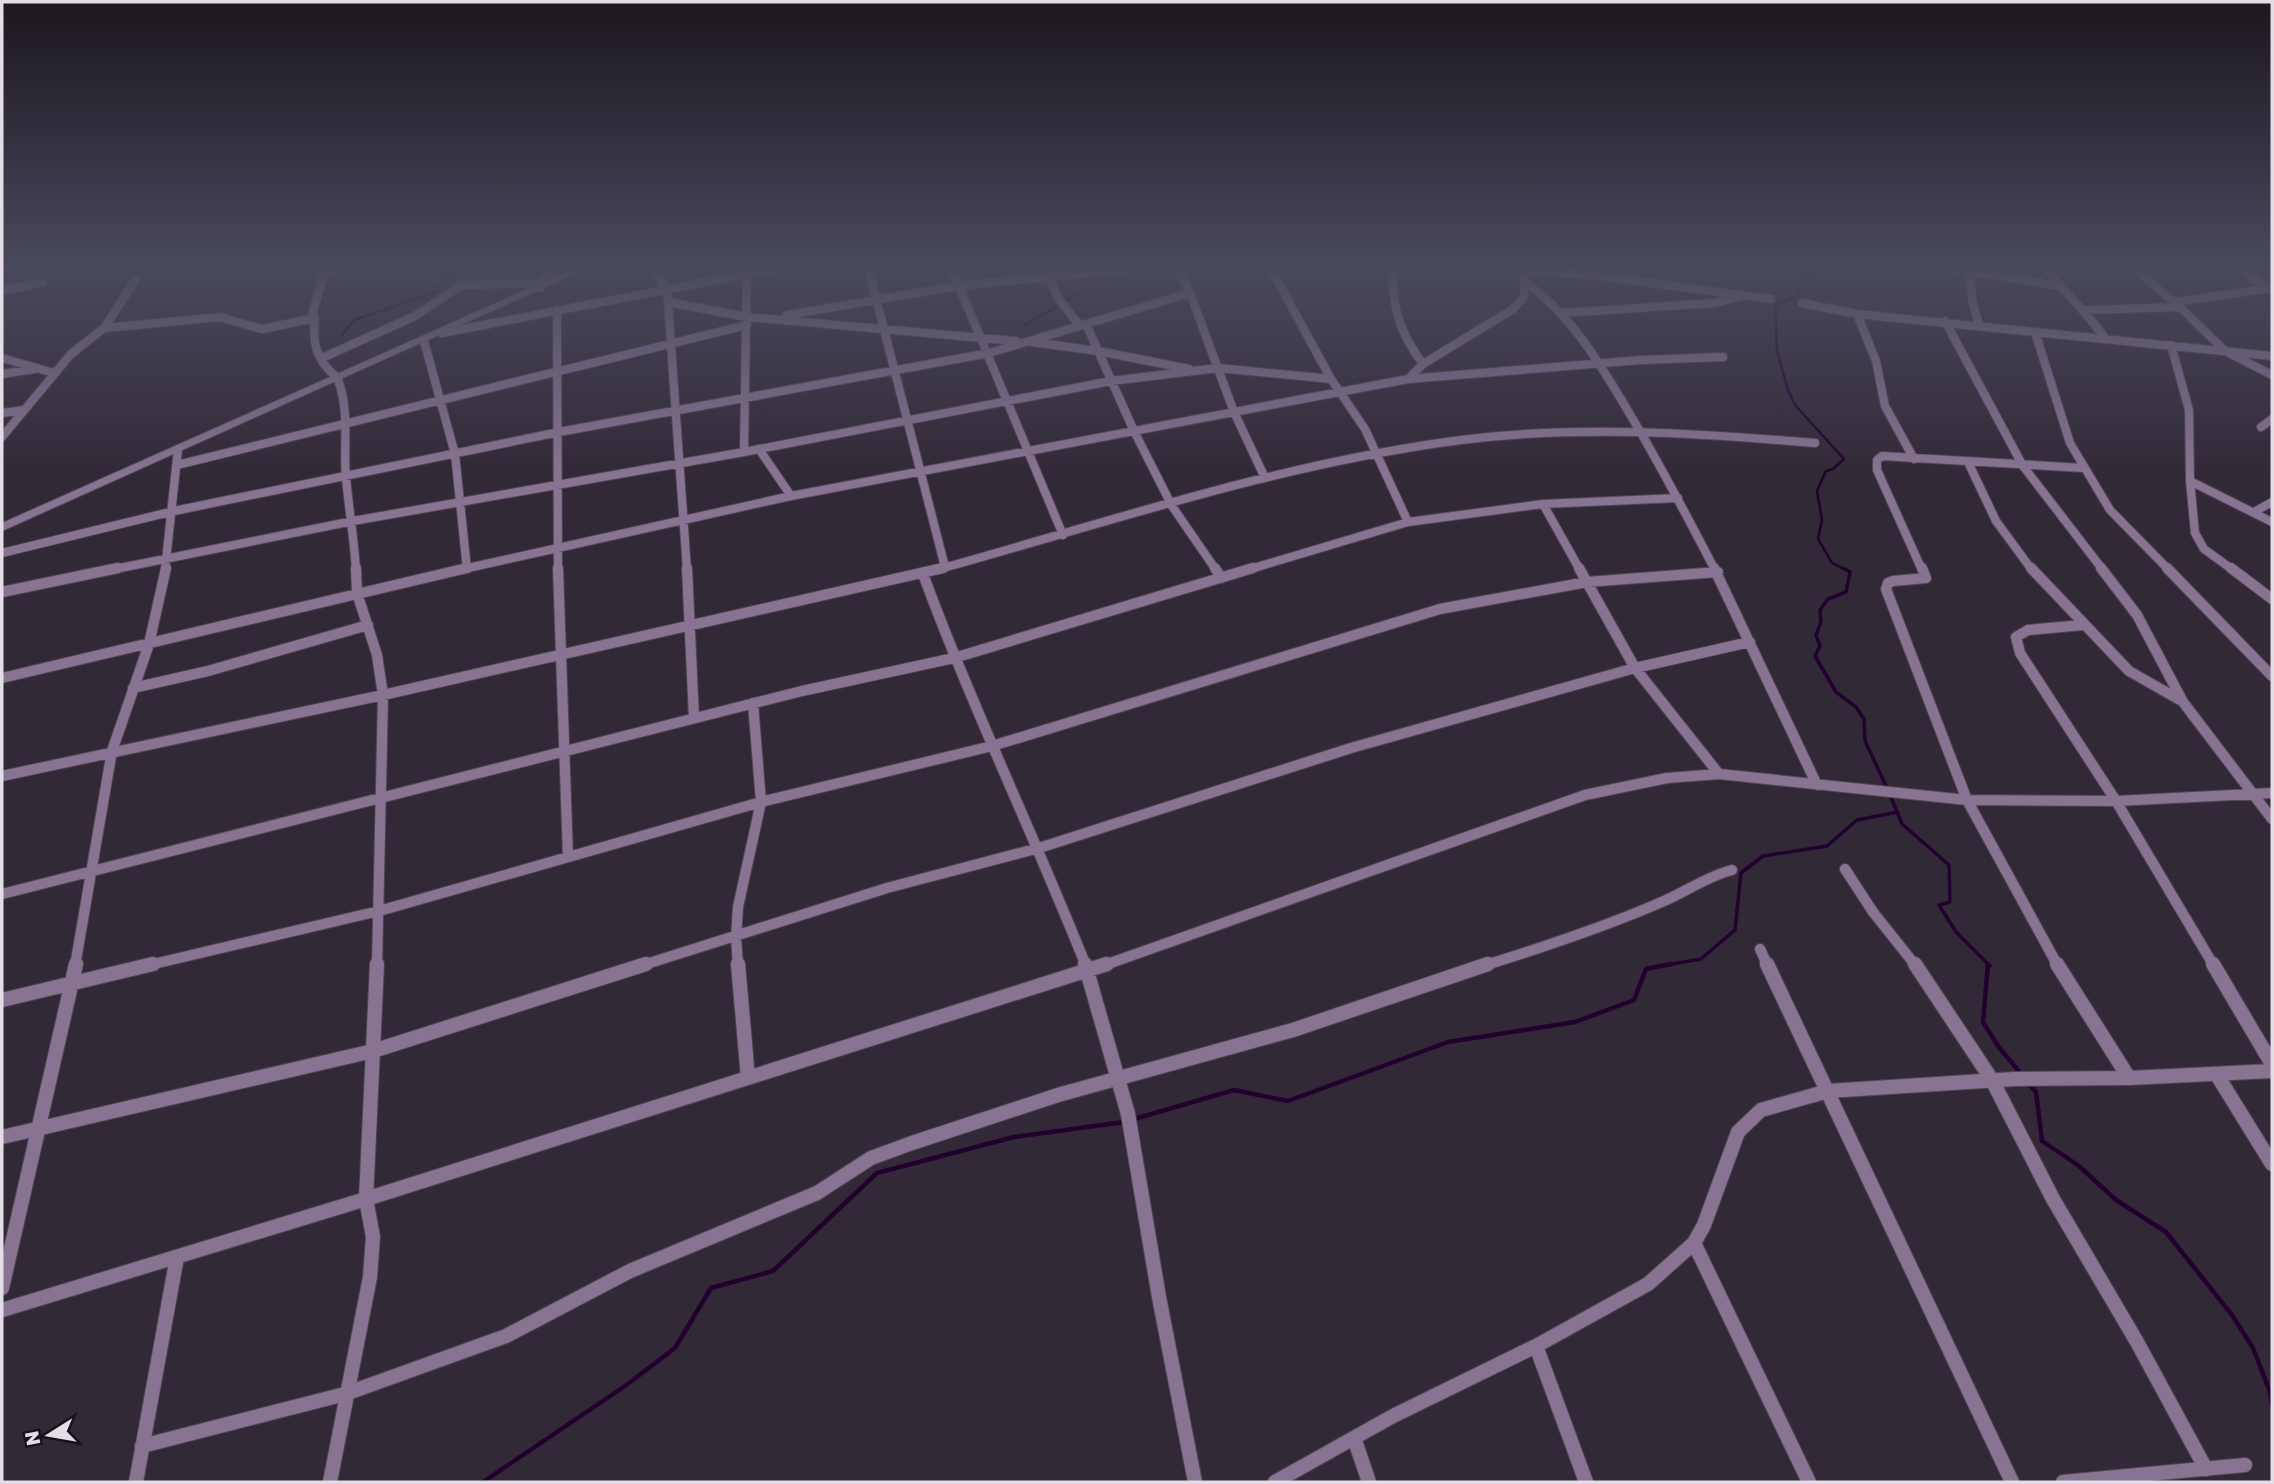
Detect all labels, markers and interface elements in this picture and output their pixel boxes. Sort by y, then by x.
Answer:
north arrow [14,1400,84,1470]
text: N [19,1429,44,1448]

